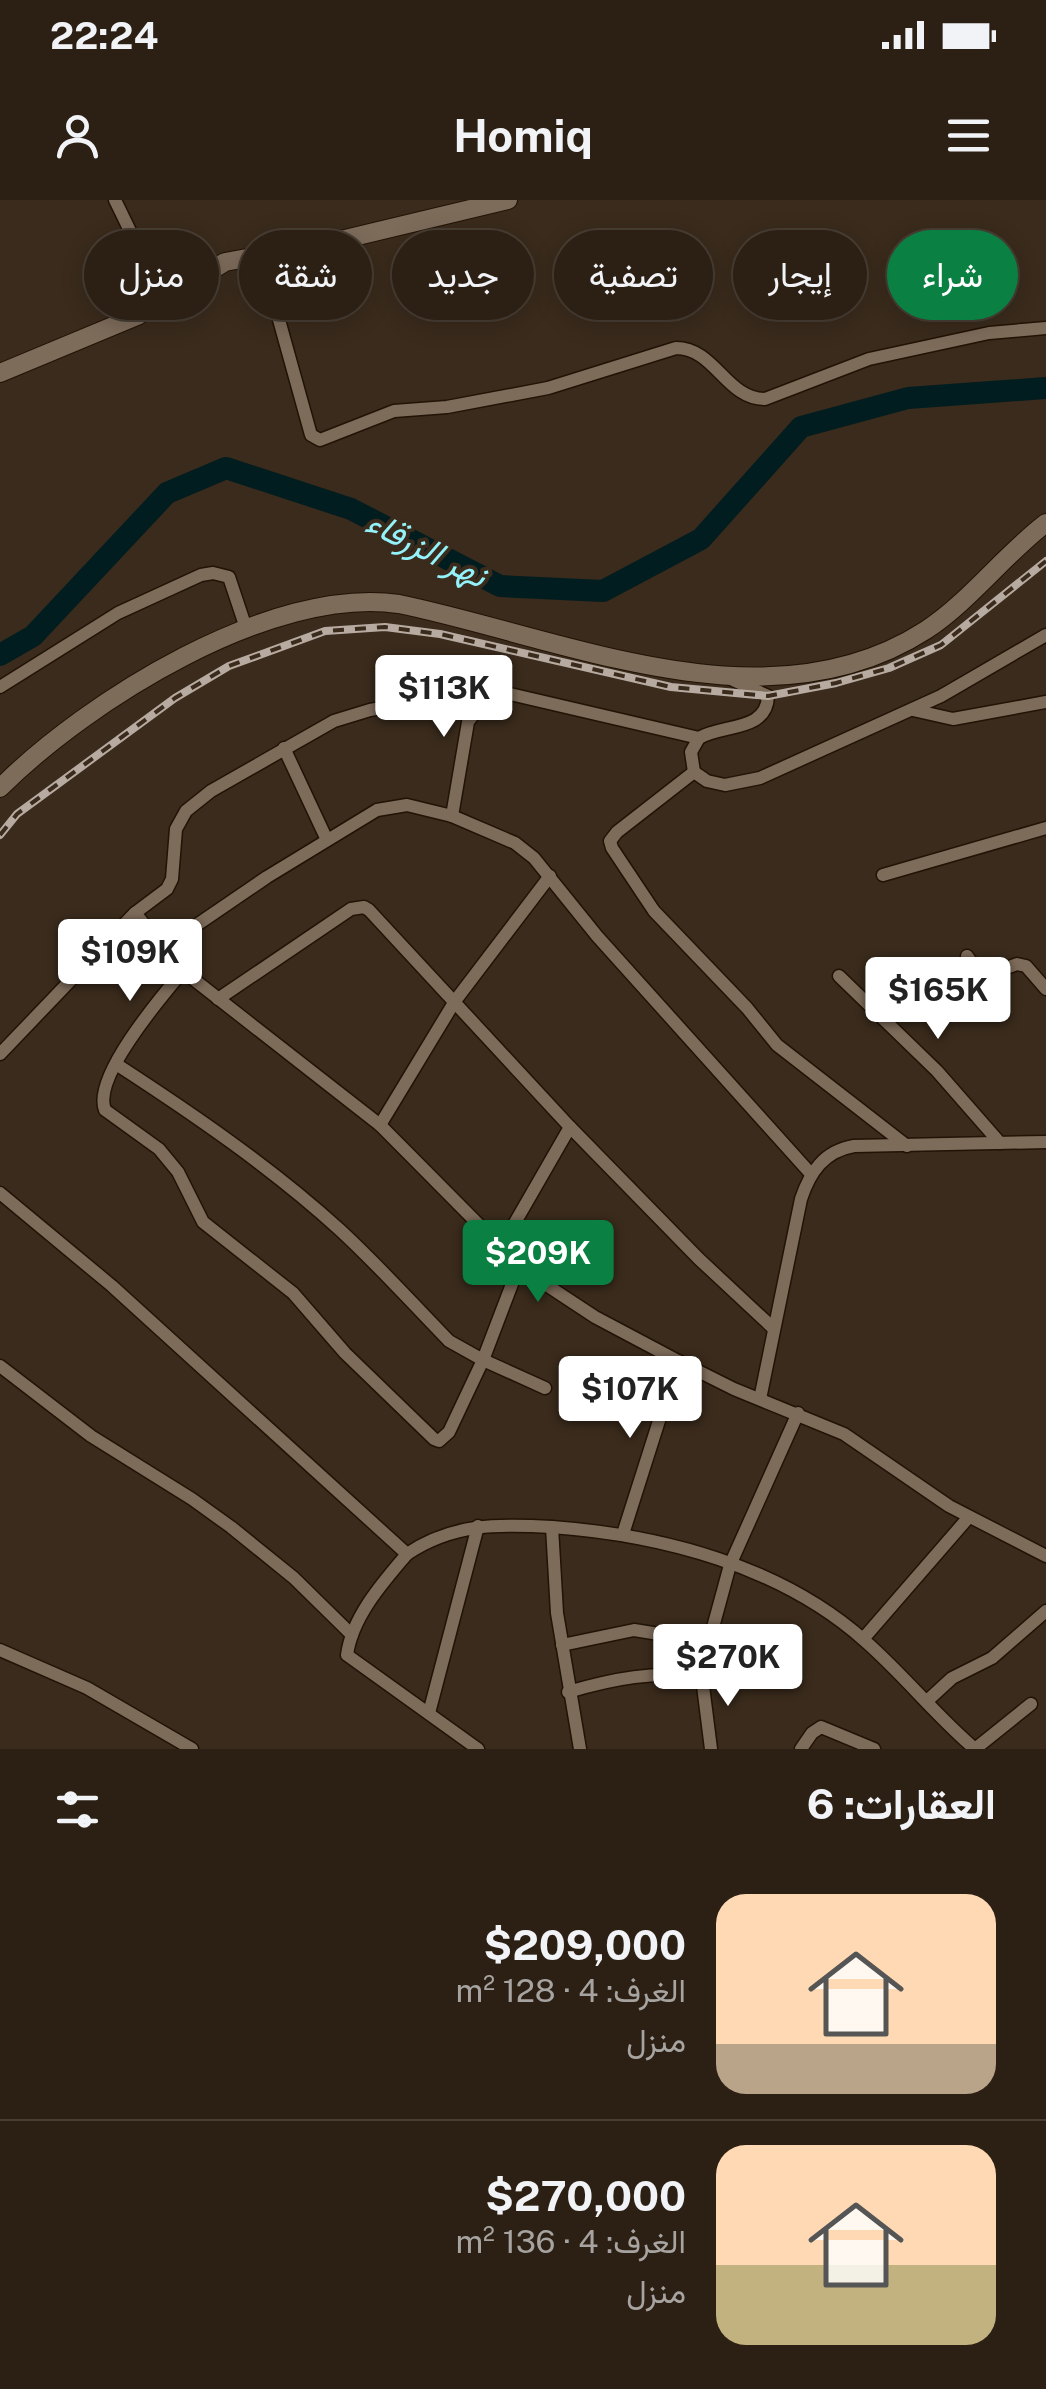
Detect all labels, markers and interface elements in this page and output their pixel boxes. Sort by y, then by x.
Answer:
text: 22:24 [50,13,158,58]
icon: person [50,108,105,163]
icon: menu [941,108,996,163]
text: Homiq [453,109,593,162]
chip: منزل [84,230,219,320]
chip: شقة [239,230,372,320]
chip: جديد [392,230,534,320]
chip: تصفية [554,230,713,320]
chip: إيجار [733,230,867,320]
chip: شراء [887,230,1018,320]
water label: نهر الزرقاء [359,500,496,598]
pin: $113K [374,655,514,740]
text: $113K [397,669,491,706]
pin: $109K [60,919,200,1004]
text: $109K [80,933,180,970]
pin: $165K [868,957,1008,1042]
text: $165K [887,971,989,1008]
pin: $209K [468,1220,608,1305]
text: $209K [485,1234,591,1271]
pin: $107K [560,1356,700,1441]
text: $107K [581,1370,679,1407]
pin: $270K [658,1624,798,1709]
text: $270K [675,1638,781,1675]
text: العقارات: 6 [807,1779,996,1828]
icon: filters [50,1782,105,1837]
text: $209,000 [484,1920,686,1969]
icon: home [796,1934,916,2054]
text: الغرف: 4 · 128 m² [455,1972,686,2009]
text: منزل [626,2022,686,2059]
text: $270,000 [485,2171,686,2220]
icon: home [796,2185,916,2305]
text: الغرف: 4 · 136 m² [455,2223,686,2260]
text: منزل [626,2273,686,2310]

